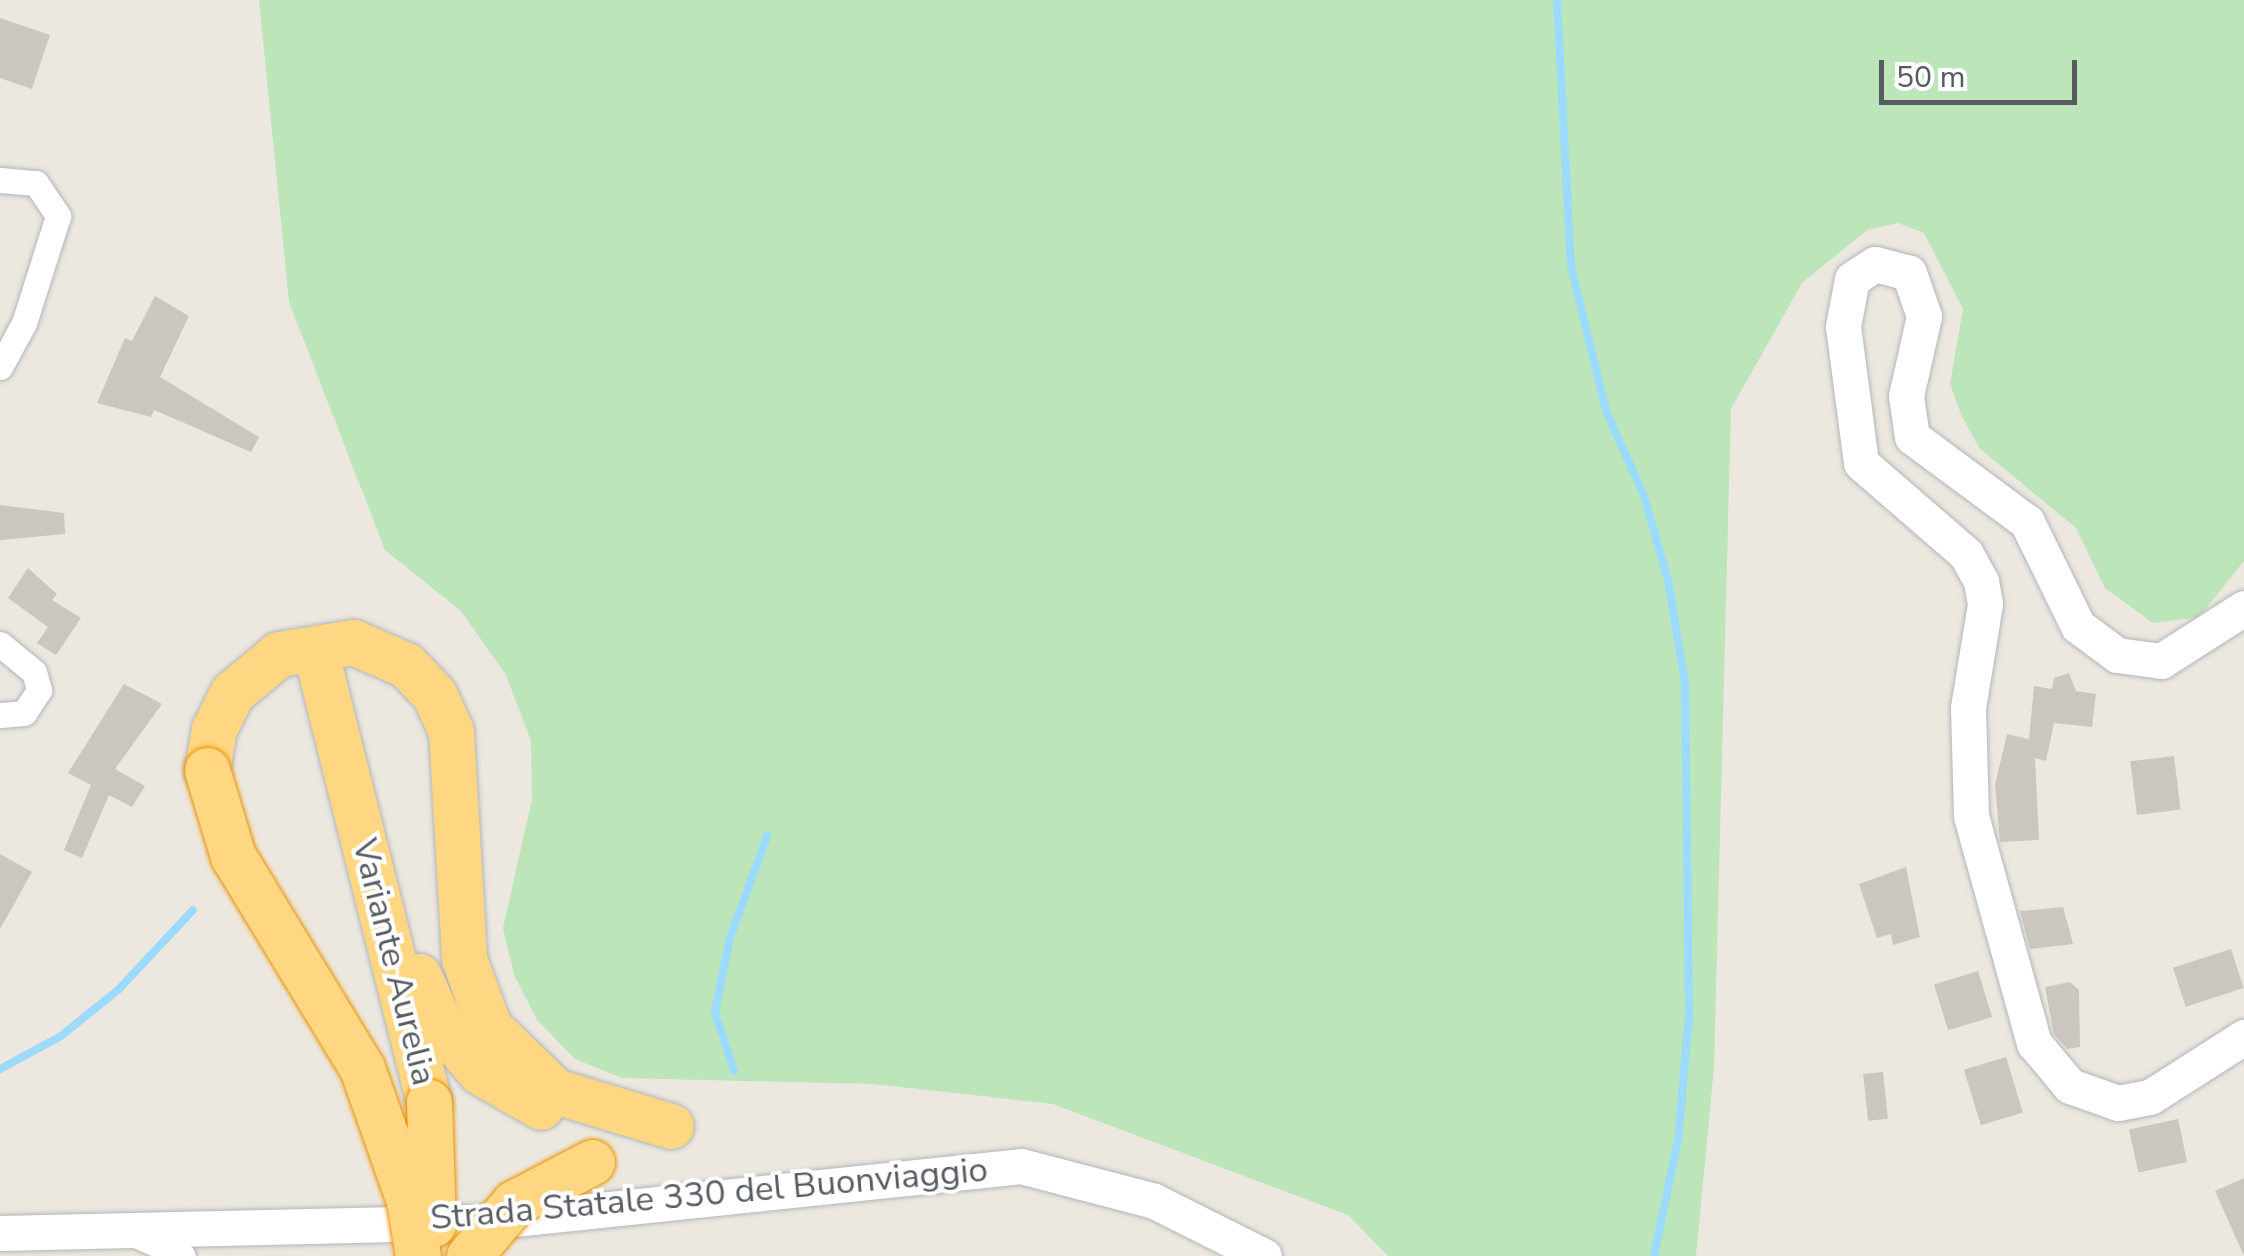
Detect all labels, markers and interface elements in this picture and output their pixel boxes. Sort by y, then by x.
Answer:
scale bar [1884,40,2082,102]
text: 50 m [1896,57,1965,98]
street label: Variante Aurelia [343,834,445,1090]
street label: Strada Statale 330 del Buonviaggio [428,1149,990,1239]

